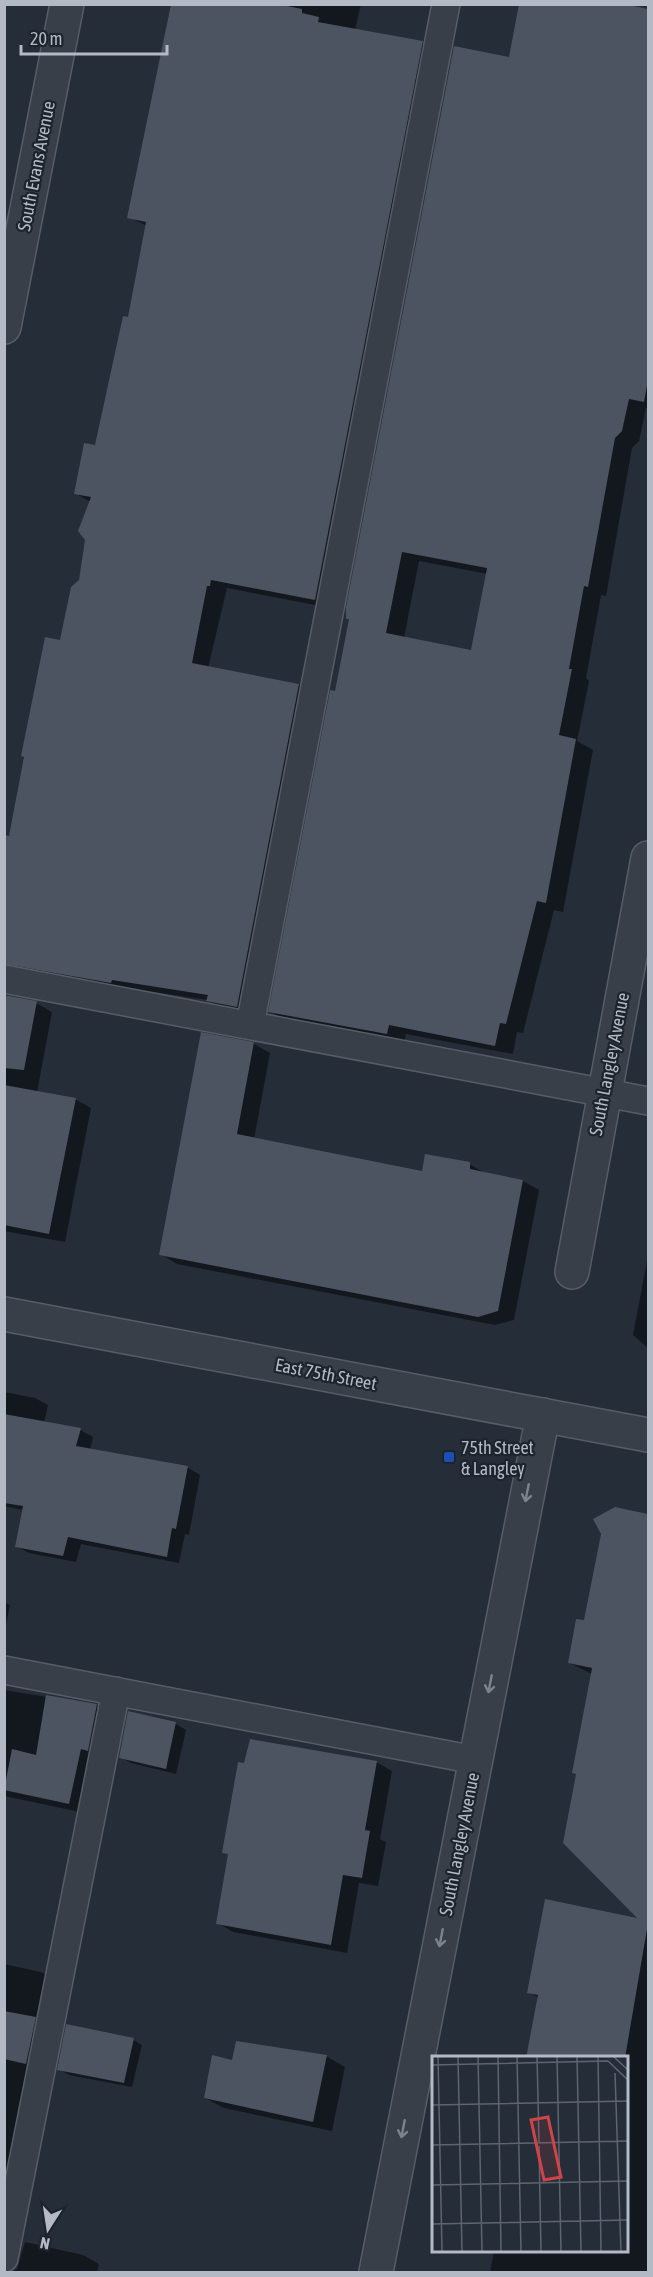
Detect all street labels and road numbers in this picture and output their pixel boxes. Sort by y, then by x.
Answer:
street label: South Evans Avenue [13,99,59,233]
street label: South Langley Avenue [585,991,633,1137]
street label: East 75th Street [274,1354,378,1394]
street label: South Langley Avenue [435,1771,483,1917]

